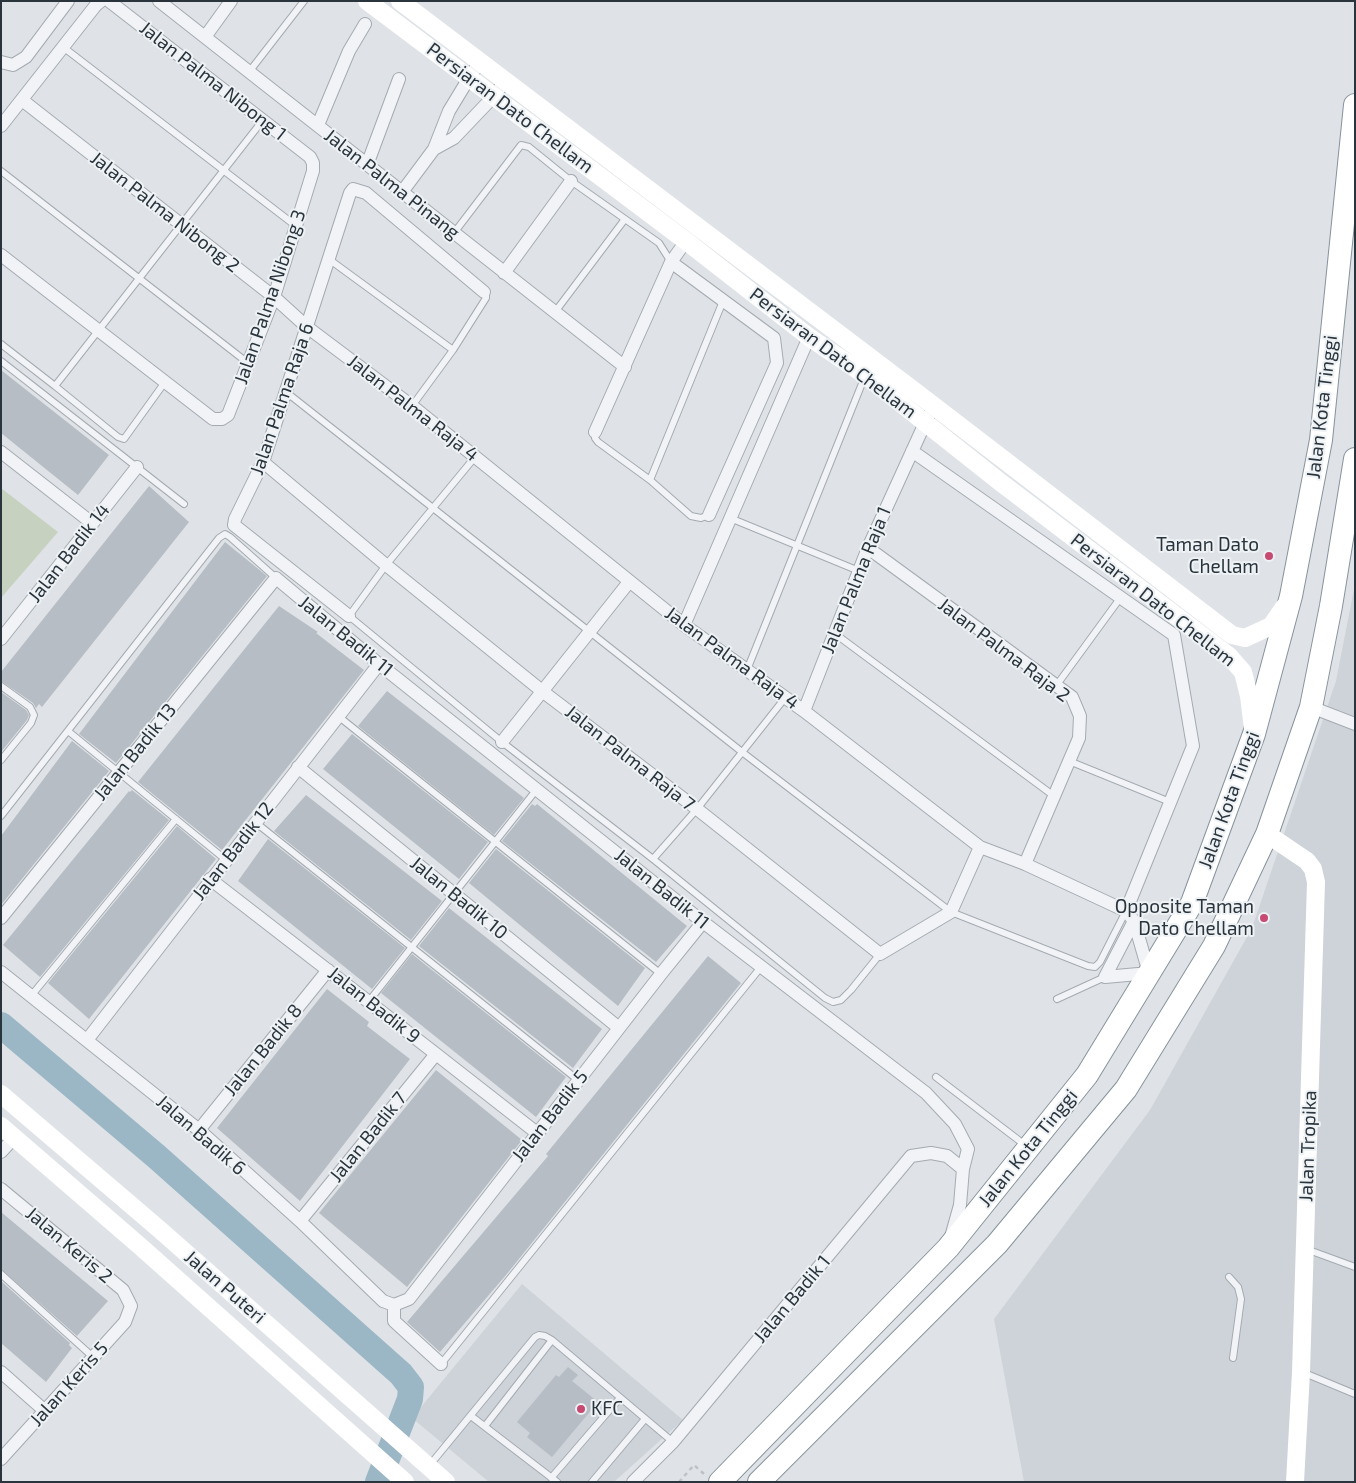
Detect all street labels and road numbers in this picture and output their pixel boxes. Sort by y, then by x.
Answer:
street label: Jalan Palma Nibong 1 [135,17,291,145]
street label: Persiaran Dato Chellam [422,38,598,178]
street label: Jalan Palma Pinang [320,124,464,244]
street label: Jalan Palma Nibong 2 [86,147,244,277]
street label: Jalan Palma Nibong 3 [229,207,311,387]
street label: Persiaran Dato Chellam [745,283,921,423]
street label: Jalan Palma Raja 6 [245,320,319,478]
street label: Jalan Kota Tinggi [1302,334,1342,480]
street label: Jalan Palma Raja 4 [343,350,483,466]
street label: Jalan Badik 14 [23,499,115,607]
street label: Jalan Palma Raja 1 [816,503,896,657]
street label: Persiaran Dato Chellam [1066,529,1240,671]
street label: Jalan Badik 11 [294,591,398,681]
street label: Jalan Palma Raja 2 [934,593,1074,707]
street label: Jalan Palma Raja 4 [661,602,803,714]
street label: Jalan Badik 13 [89,699,181,805]
street label: Jalan Palma Raja 7 [561,700,699,816]
street label: Jalan Kota Tinggi [1194,728,1264,872]
street label: Jalan Badik 12 [188,797,278,905]
street label: Jalan Badik 11 [610,844,714,934]
street label: Jalan Badik 10 [406,852,512,944]
street label: Jalan Badik 9 [323,962,425,1048]
street label: Jalan Badik 8 [219,1000,307,1100]
street label: Jalan Badik 5 [507,1066,593,1166]
street label: Jalan Kota Tinggi [974,1085,1082,1211]
street label: Jalan Badik 7 [325,1087,411,1187]
street label: Jalan Badik 6 [152,1090,250,1180]
street label: Jalan Tropika [1295,1090,1321,1202]
street label: Jalan Keris 2 [21,1202,117,1288]
street label: Jalan Puteri [180,1246,270,1328]
street label: Jalan Badik 1 [749,1250,835,1348]
street label: Jalan Keris 5 [25,1337,113,1431]

